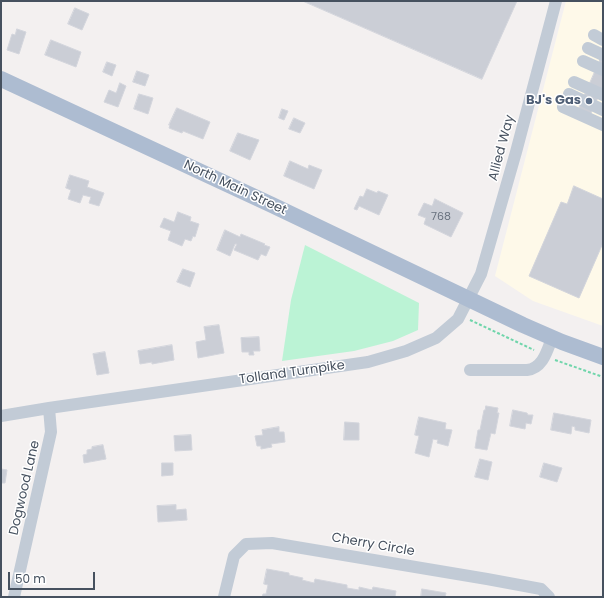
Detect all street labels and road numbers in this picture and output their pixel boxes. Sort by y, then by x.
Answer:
street label: Allied Way [486,113,518,183]
street label: North Main Street [181,157,289,219]
street label: Tolland Turnpike [238,358,346,388]
street label: Dogwood Lane [7,439,43,537]
street label: Cherry Circle [330,530,416,560]

